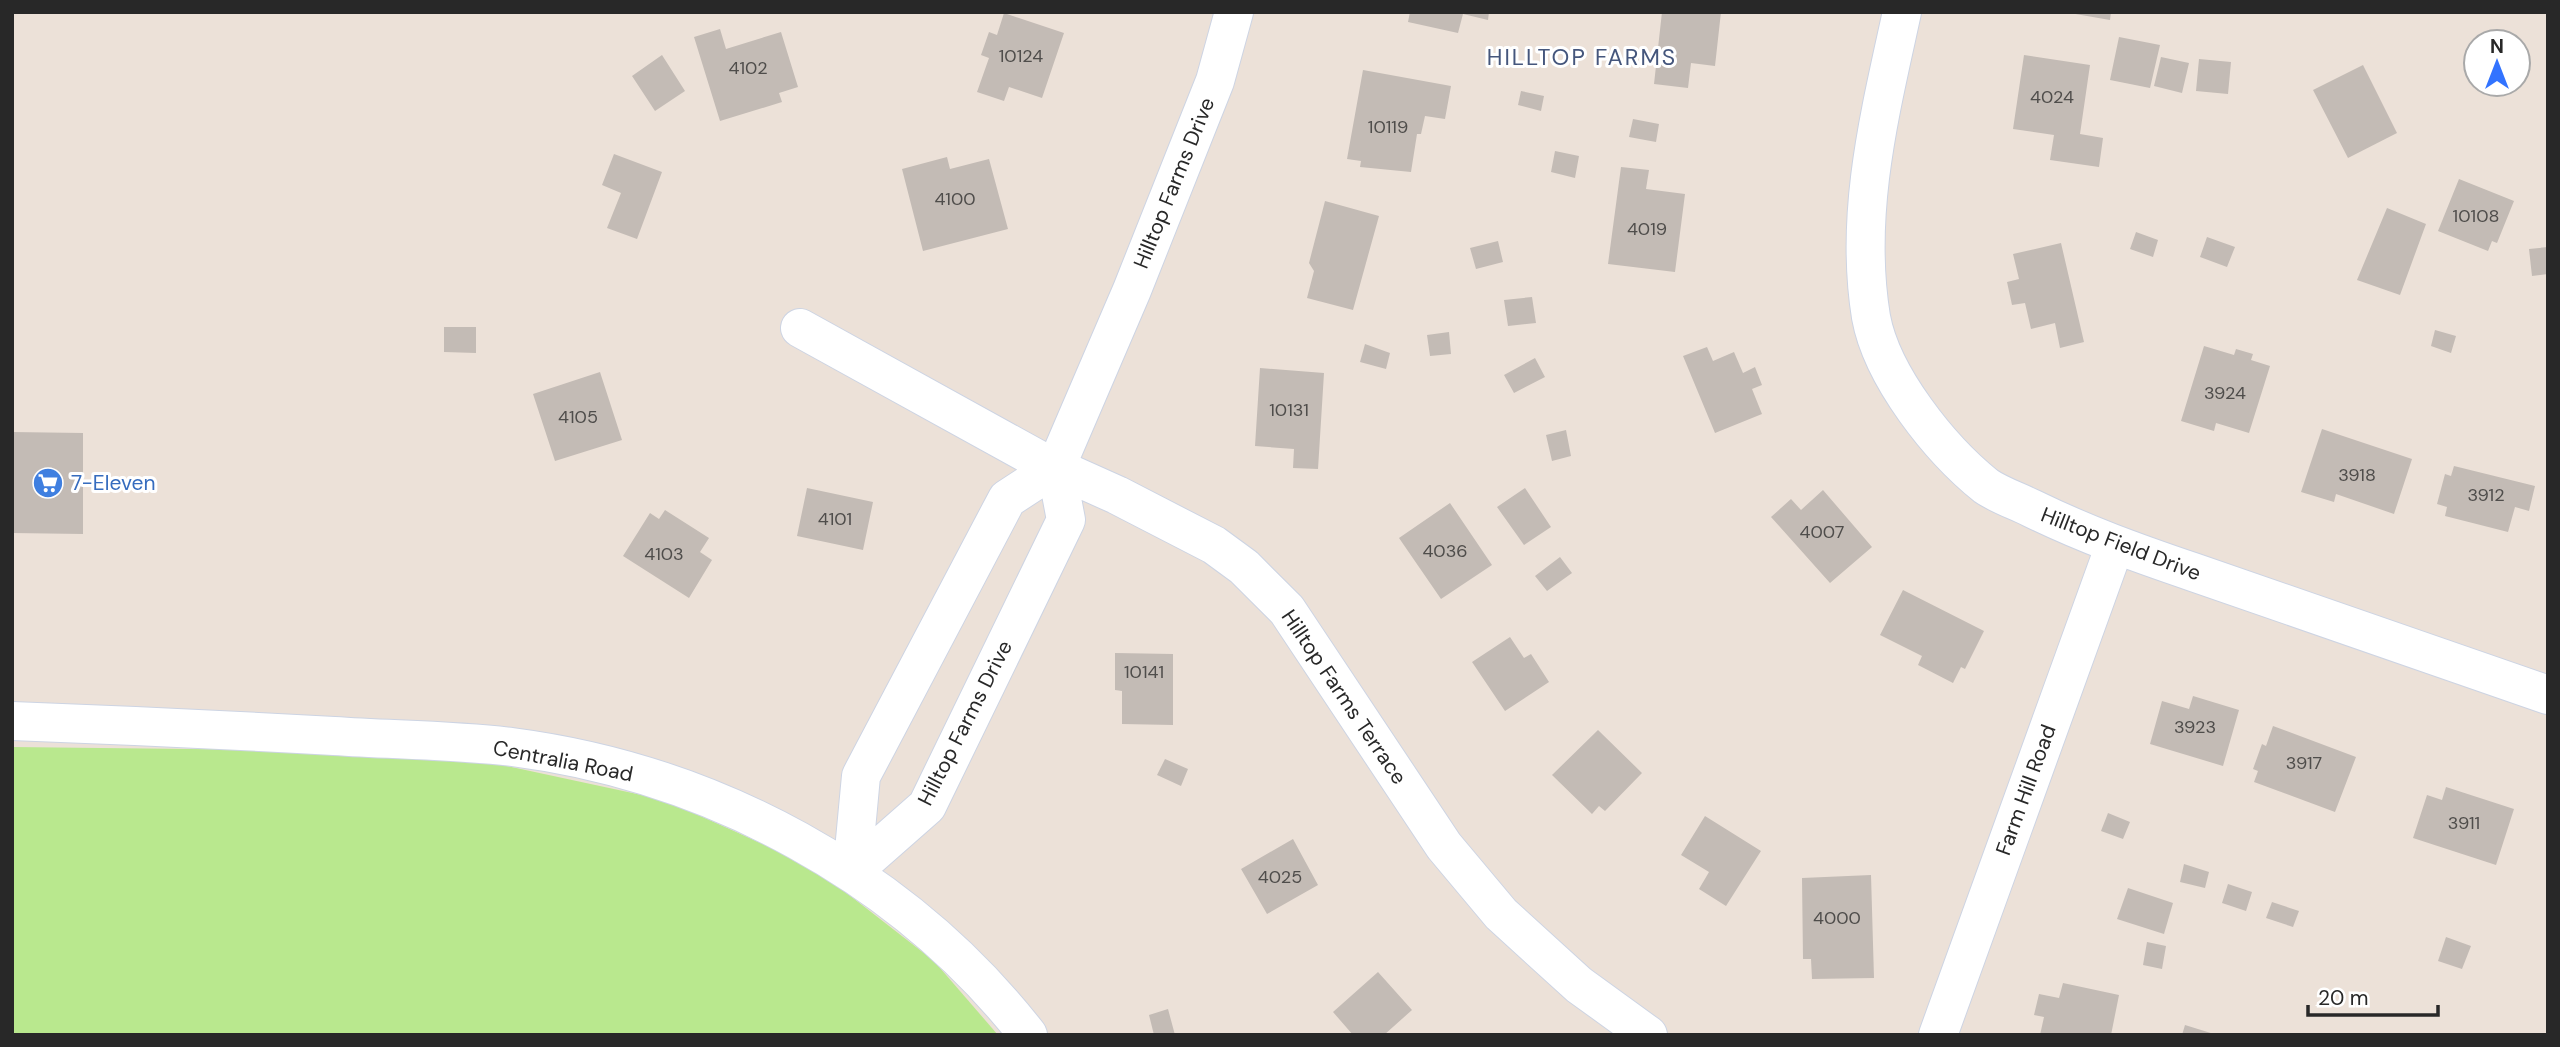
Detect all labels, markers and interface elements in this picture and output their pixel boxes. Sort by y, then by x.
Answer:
north arrow [2462,28,2532,98]
text: N [2490,34,2504,59]
district label: HILLTOP FARMS [1487,42,1677,72]
house number: 10124 [999,44,1043,68]
house number: 4102 [728,56,768,80]
house number: 4024 [2030,85,2074,109]
street label: Hilltop Farms Drive [1127,93,1221,273]
house number: 10119 [1368,115,1408,139]
house number: 4100 [934,187,976,211]
house number: 10108 [2453,204,2499,228]
house number: 4019 [1627,217,1667,241]
house number: 3924 [2204,381,2246,405]
house number: 10131 [1269,398,1309,422]
house number: 4105 [558,405,598,429]
house number: 3918 [2338,463,2376,487]
supermarket icon: 7-Eleven [31,466,65,500]
place label: 7-Eleven [71,469,155,497]
house number: 3912 [2467,483,2505,507]
street label: Hilltop Field Drive [2037,501,2205,587]
house number: 4101 [818,507,852,531]
house number: 4007 [1800,520,1844,544]
house number: 4036 [1422,539,1468,563]
house number: 4103 [644,542,684,566]
street label: Hilltop Farms Terrace [1275,604,1413,790]
street label: Hilltop Farms Drive [911,635,1019,810]
house number: 10141 [1124,660,1164,684]
house number: 3923 [2174,715,2216,739]
street label: Farm Hill Road [1989,721,2063,859]
street label: Centralia Road [491,734,635,788]
house number: 3917 [2286,751,2322,775]
house number: 3911 [2448,811,2480,835]
house number: 4025 [1258,865,1302,889]
house number: 4000 [1813,906,1861,930]
scale bar [2308,974,2438,1018]
text: 20 m [2318,984,2369,1012]

